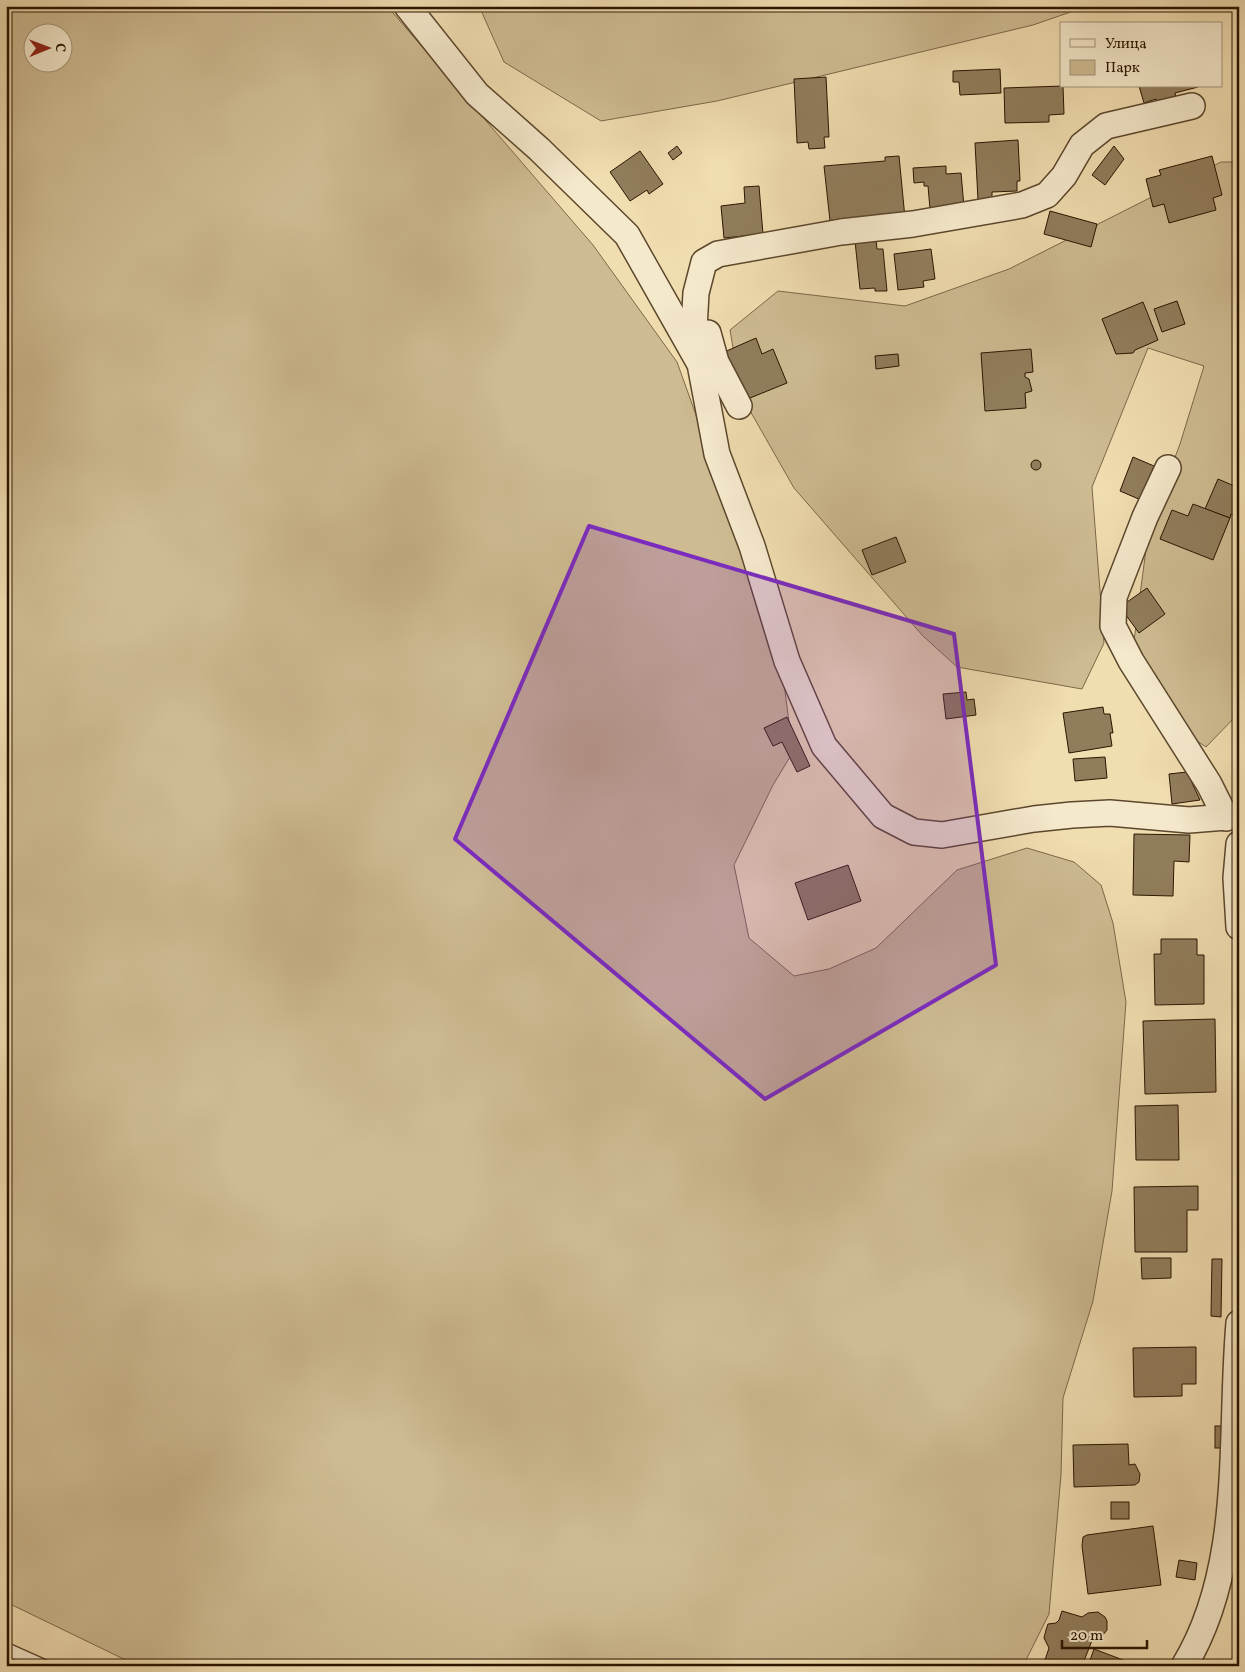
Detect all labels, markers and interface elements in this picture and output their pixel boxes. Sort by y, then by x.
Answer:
north arrow [22,22,72,72]
legend [1060,22,1222,88]
text: Улица [1105,34,1147,55]
text: С [50,43,69,52]
text: Парк [1105,58,1140,79]
scale bar [1062,1617,1148,1649]
text: 20 m [1070,1626,1103,1647]

